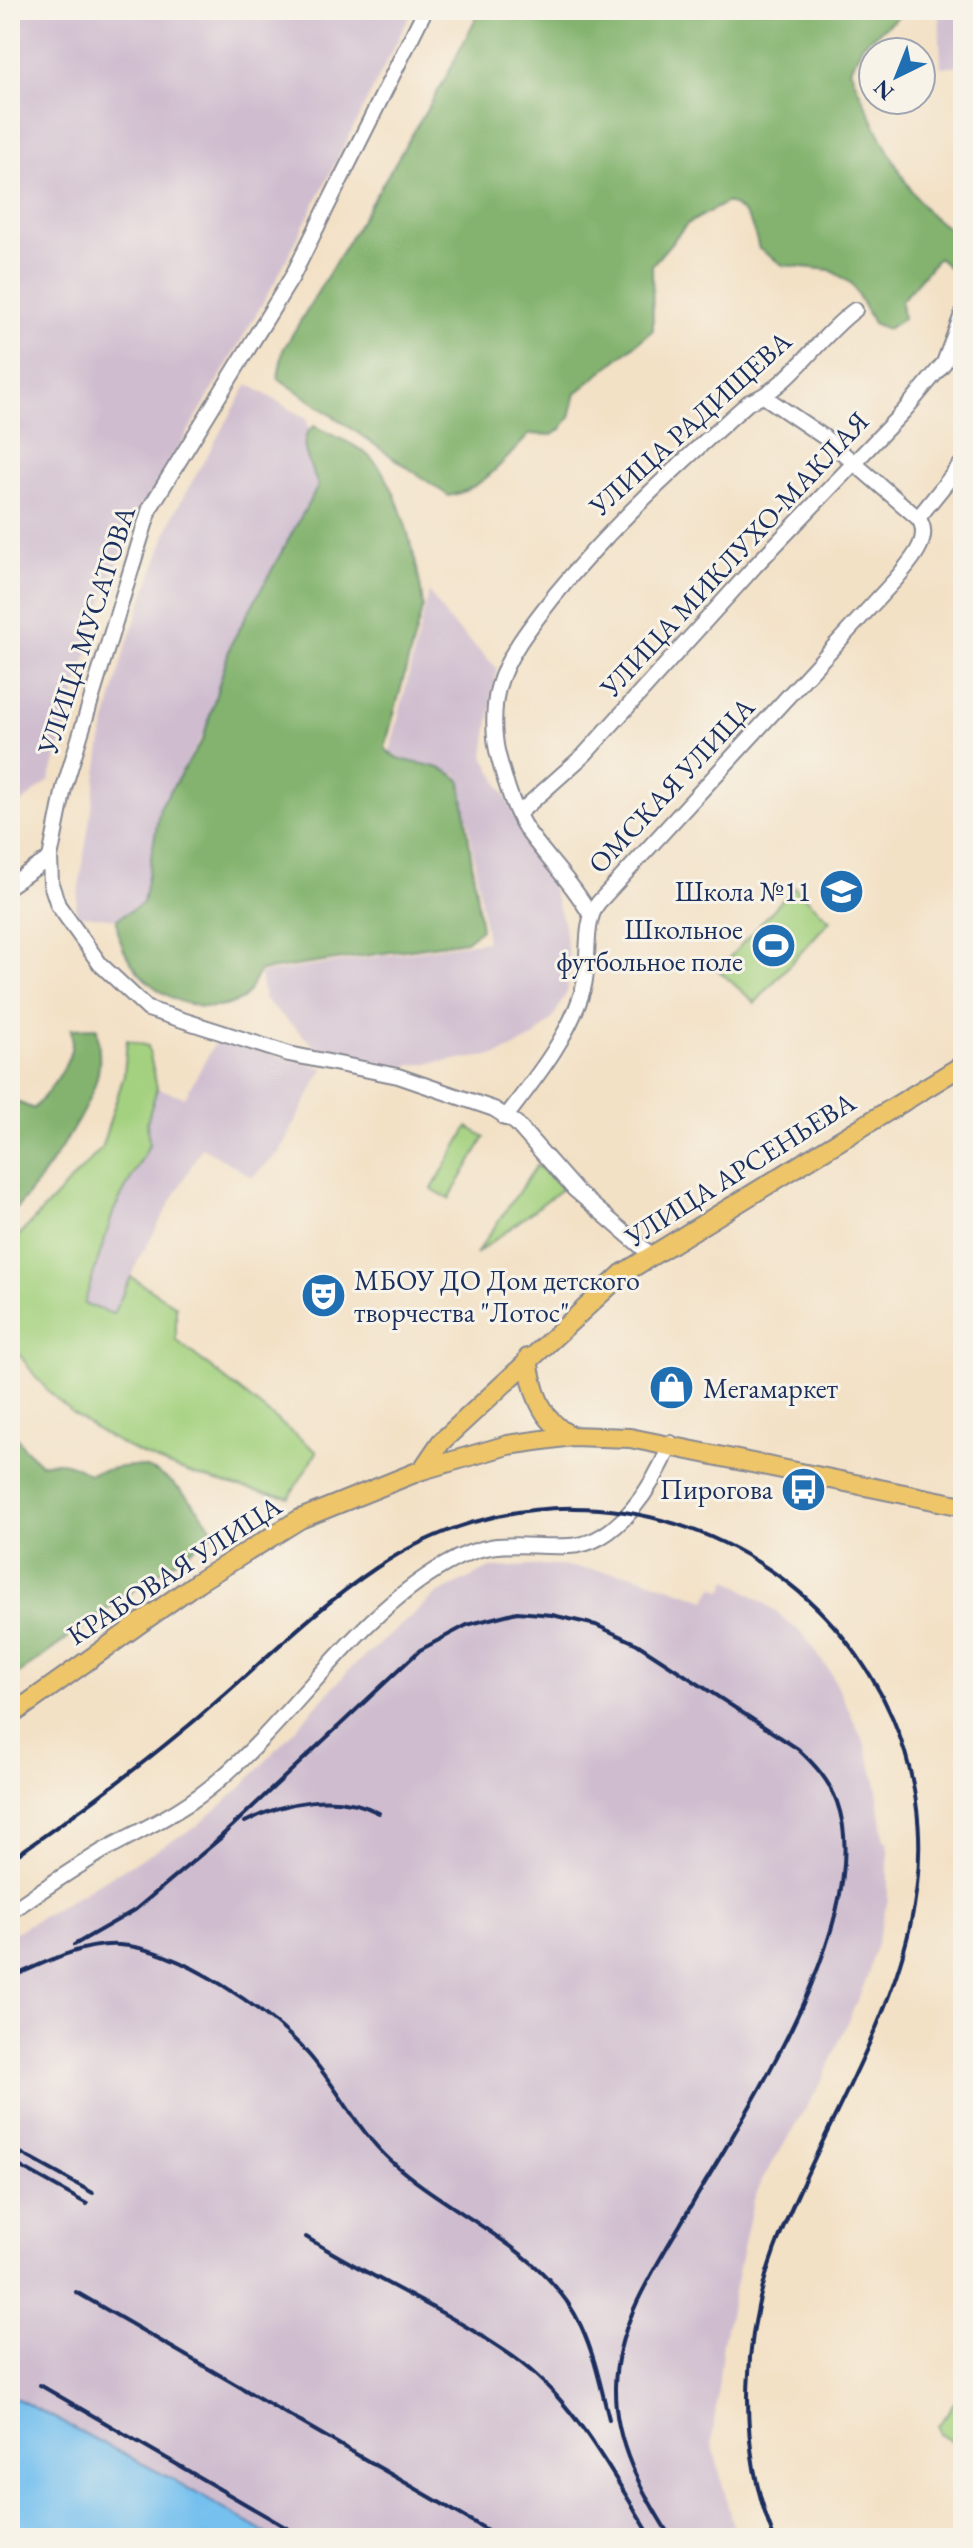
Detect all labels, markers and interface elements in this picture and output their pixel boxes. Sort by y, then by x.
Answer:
north arrow [857,36,937,116]
text: N [867,73,900,107]
street label: УЛИЦА РАДИЩЕВА [581,322,799,524]
street label: УЛИЦА МИКЛУХО-МАКЛАЯ [591,403,876,705]
street label: УЛИЦА МУСАТОВА [29,501,143,760]
street label: ОМСКАЯ УЛИЦА [580,689,762,881]
school or university icon: Школа №11 [818,867,866,915]
place label: Школа №11 [675,873,811,909]
place label: Школьное футбольное поле [556,911,743,979]
sports icon: Школьное футбольное поле [750,921,798,969]
street label: УЛИЦА АРСЕНЬЕВА [617,1083,862,1255]
place label: МБОУ ДО Дом детского творчества "Лотос" [354,1262,640,1330]
theatre icon: МБОУ ДО Дом детского творчества "Лотос" [299,1272,347,1320]
shop icon: Мегамаркет [648,1364,696,1412]
place label: Мегамаркет [703,1370,839,1406]
bus stop icon: Пирогова [780,1465,828,1513]
place label: Пирогова [660,1471,774,1507]
street label: КРАБОВАЯ УЛИЦА [60,1487,289,1653]

